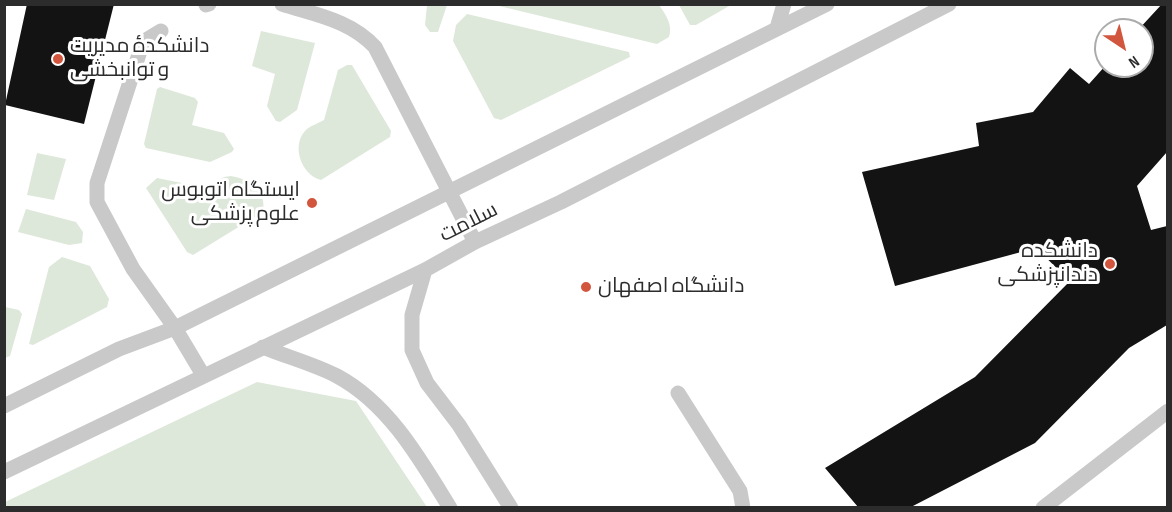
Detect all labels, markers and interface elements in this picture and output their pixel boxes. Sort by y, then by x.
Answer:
north arrow [1094,18,1154,78]
place label: دانشکدهٔ مدیریت و توانبخشی [70,34,210,84]
text: N [1125,51,1142,72]
marker: دانشکدهٔ مدیریت و توانبخشی [51,52,65,66]
place label: ایستگاه اتوبوس علوم پزشکی [161,178,300,228]
marker: ایستگاه اتوبوس علوم پزشکی [305,196,319,210]
street label: سلامت [436,198,502,248]
place label: دانشکده دندانپزشکی [998,239,1098,289]
marker: دانشکده دندانپزشکی [1103,257,1117,271]
place label: دانشگاه اصفهان [598,274,744,300]
marker: دانشگاه اصفهان [579,280,593,294]

